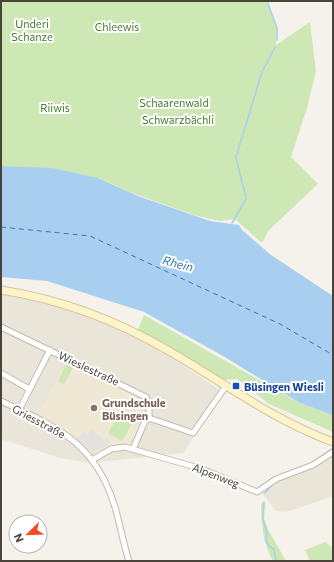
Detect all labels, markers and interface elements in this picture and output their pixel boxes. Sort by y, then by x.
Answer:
park label: Underi Schanze [11,17,53,43]
park label: Chleewis [95,20,139,33]
park label: Schaarenwald [139,96,209,109]
park label: Riiwis [40,101,70,114]
park label: Schwarzbächli [142,113,214,126]
water label: Rhein [161,252,195,274]
street label: Wieslestraße [57,348,122,388]
place label: Büsingen Wiesli [244,380,324,393]
marker: Büsingen Wiesli [231,381,241,391]
place label: Grundschule Büsingen [102,396,166,422]
street label: Griesstraße [10,402,68,440]
marker: Grundschule Büsingen [89,403,99,413]
street label: Alpenweg [191,460,241,490]
north arrow [8,514,48,554]
text: N [11,532,26,544]

